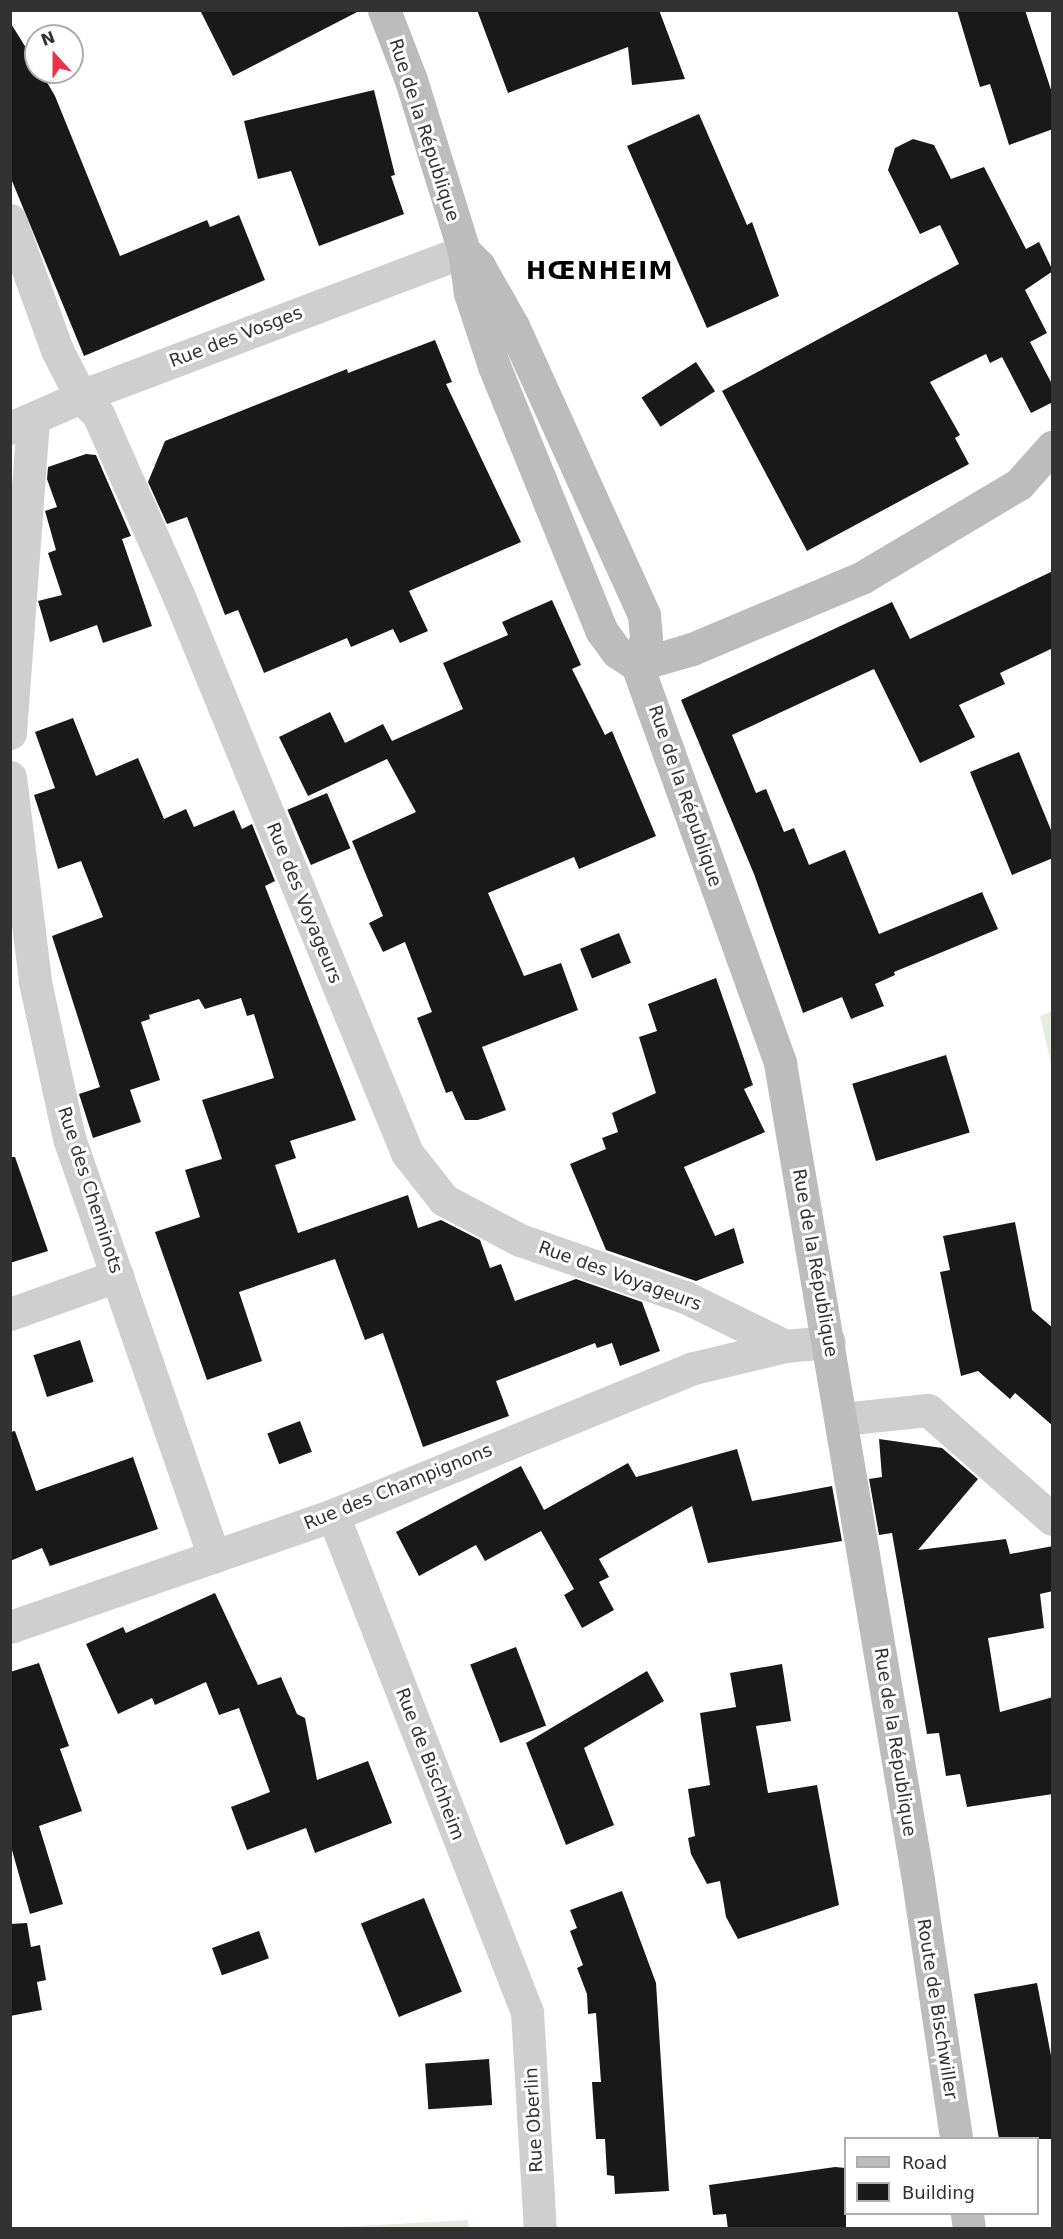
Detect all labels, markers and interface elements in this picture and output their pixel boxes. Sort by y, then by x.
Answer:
north arrow [24,24,84,84]
text: N [38,27,58,50]
street label: Rue de la République [384,36,464,224]
district label: HŒNHEIM [526,258,674,286]
street label: Rue des Vosges [166,302,306,372]
street label: Rue de la République [644,702,726,890]
street label: Rue des Voyageurs [262,819,346,987]
street label: Rue des Cheminots [53,1104,127,1276]
street label: Rue de la République [788,1167,842,1359]
street label: Rue des Voyageurs [536,1236,704,1316]
street label: Rue des Champignons [301,1439,495,1535]
street label: Rue de la République [869,1646,921,1838]
street label: Rue de Bischheim [391,1685,469,1843]
street label: Route de Bischwiller [912,1917,962,2101]
street label: Rue Oberlin [520,2067,548,2173]
legend [844,2137,1039,2215]
text: Road [902,2152,947,2173]
text: Building [902,2182,975,2203]

